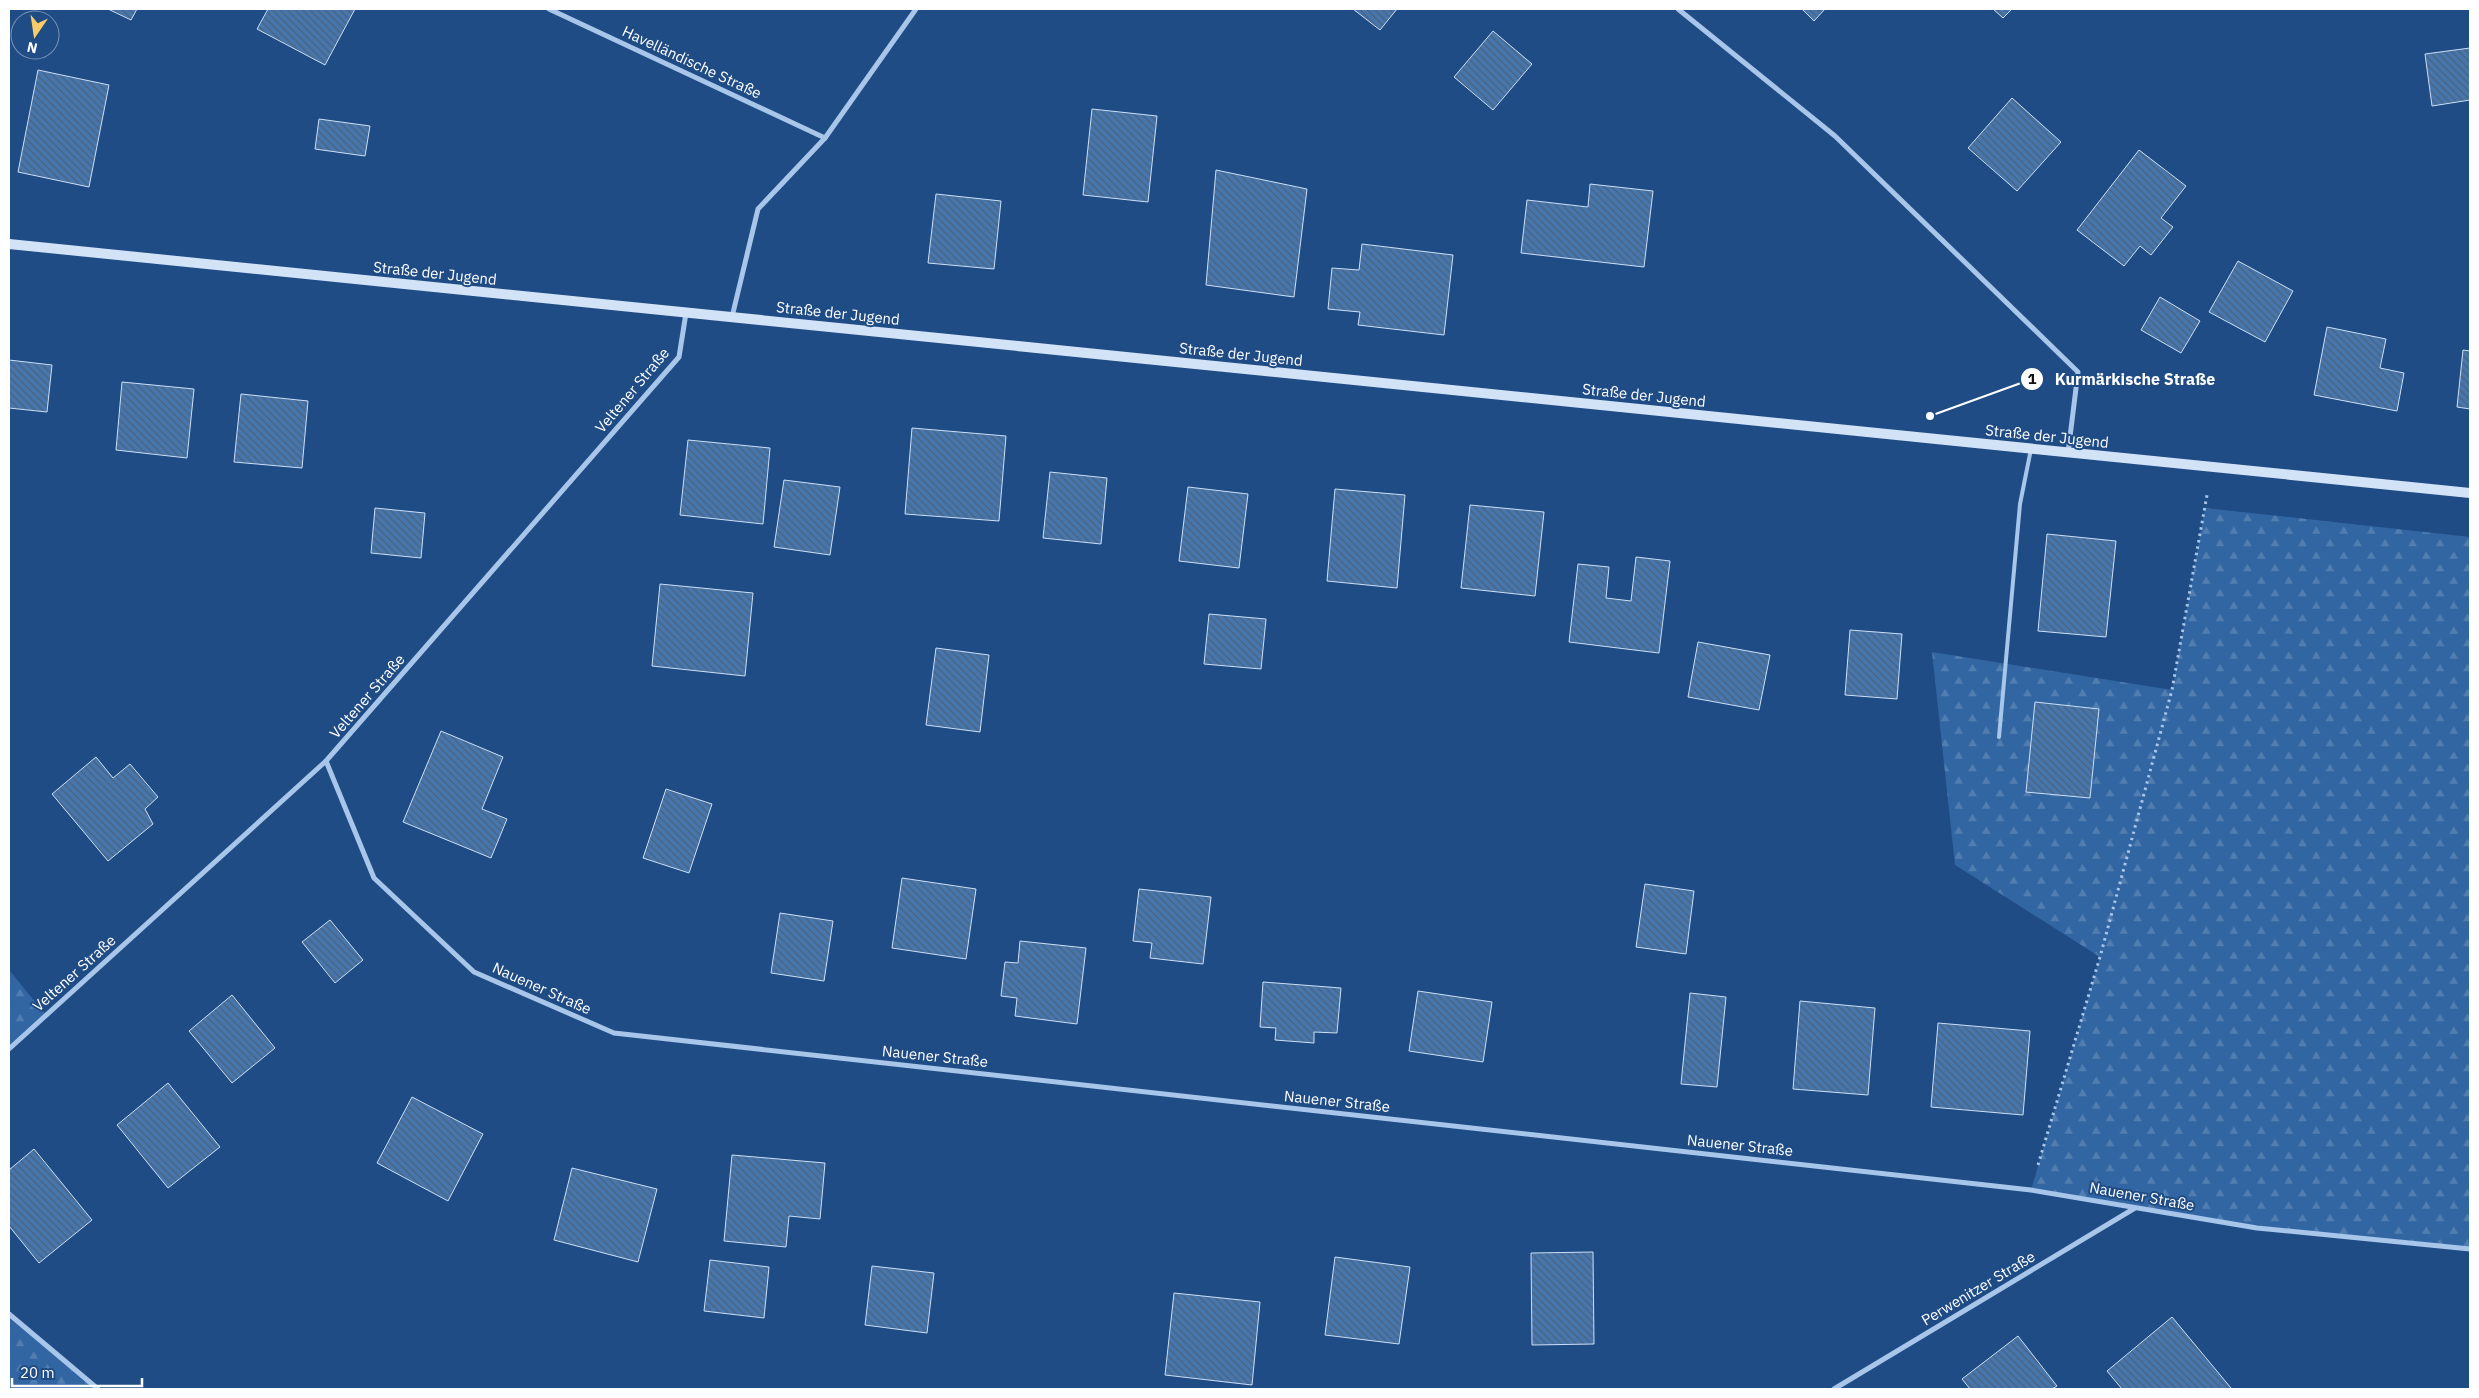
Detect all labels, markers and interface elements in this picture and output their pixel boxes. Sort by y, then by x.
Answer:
north arrow [10,10,60,60]
street label: Havelländische Straße [619,21,765,103]
text: N [25,38,39,58]
street label: Straße der Jugend [372,257,498,289]
street label: Straße der Jugend [775,297,901,329]
street label: Straße der Jugend [1178,338,1304,370]
street label: Veltener Straße [591,344,673,436]
callout: Kurmärkische Straße [2020,364,2225,395]
text: 1 [2027,369,2037,388]
text: Kurmärkische Straße [2055,369,2215,389]
street label: Straße der Jugend [1581,379,1707,411]
street label: Straße der Jugend [1984,420,2110,452]
street label: Veltener Straße [325,650,409,742]
street label: Veltener Straße [28,931,120,1015]
street label: Nauener Straße [490,958,594,1018]
street label: Nauener Straße [881,1041,989,1071]
street label: Nauener Straße [1283,1086,1391,1116]
street label: Nauener Straße [1686,1130,1794,1160]
street label: Nauener Straße [2088,1177,2196,1215]
street label: Perwenitzer Straße [1918,1247,2038,1329]
scale bar [12,1356,142,1388]
text: 20 m [20,1363,55,1382]

